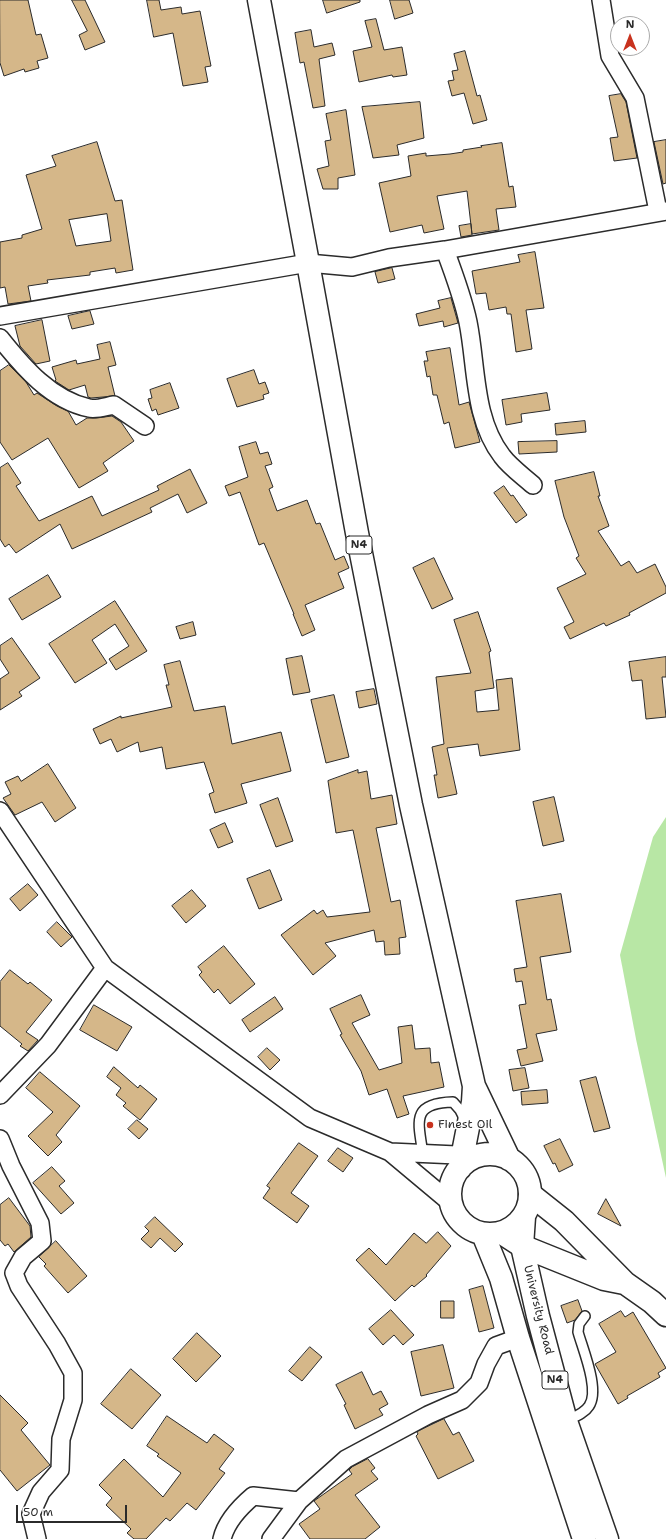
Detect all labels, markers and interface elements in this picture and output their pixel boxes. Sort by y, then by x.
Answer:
north arrow [610,16,650,56]
text: N [626,17,634,32]
road number: N4 [346,536,372,554]
place label: Finest Oil [438,1118,492,1132]
marker: Finest Oil [425,1120,435,1130]
street label: University Road [520,1264,556,1356]
road number: N4 [542,1371,568,1389]
scale bar [18,1497,129,1523]
text: 50 m [23,1504,53,1520]

